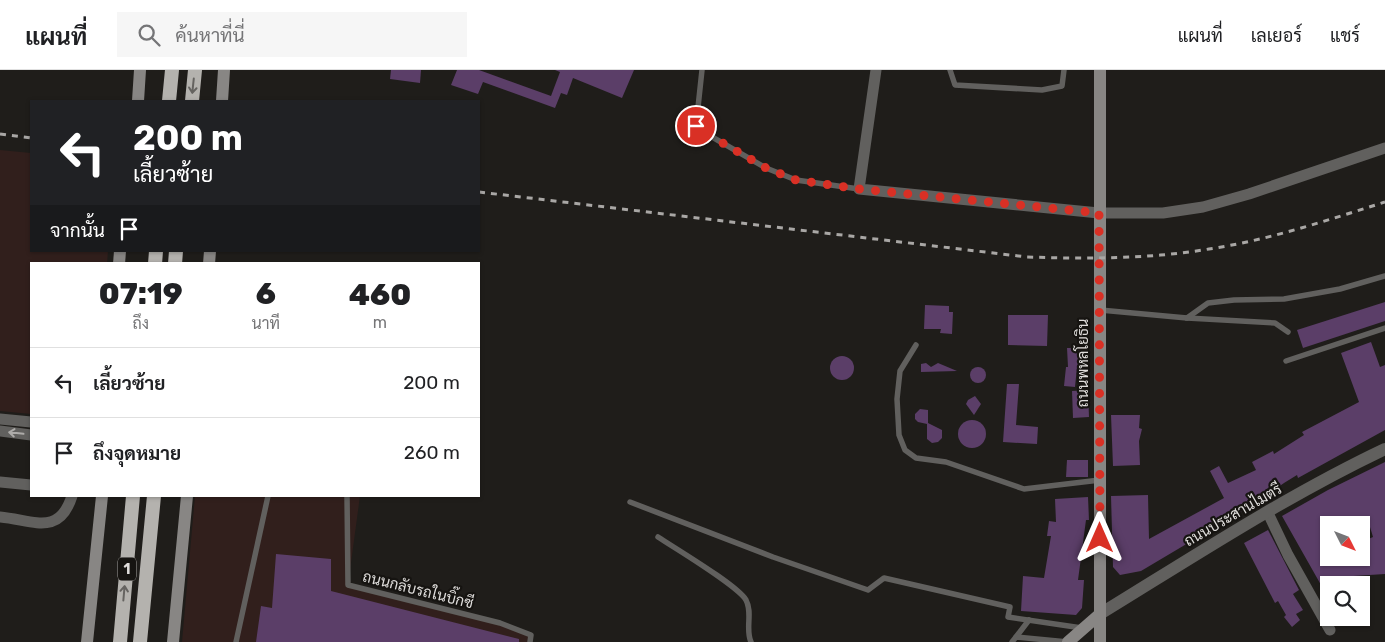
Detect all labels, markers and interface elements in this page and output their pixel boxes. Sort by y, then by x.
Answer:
search box [117,12,467,57]
icon: search [135,21,163,49]
text: แผนที่ [25,23,87,51]
text: ค้นหาที่นี่ [175,24,245,47]
text: แผนที่ [1178,25,1223,47]
text: เลเยอร์ [1251,25,1302,47]
text: แชร์ [1330,25,1360,47]
one-way arrow [188,77,198,93]
pin [675,105,717,147]
icon: arrive [682,112,710,140]
text: 200 m [133,117,243,159]
icon: left [50,120,115,185]
text: เลี้ยวซ้าย [133,161,213,188]
icon: arrive [115,215,143,243]
text: จากนั้น [50,219,105,242]
text: 07:19 [99,276,183,312]
text: 6 [256,276,276,312]
text: 460 [349,277,411,313]
text: m [373,313,387,332]
text: ถึง [132,314,149,333]
text: นาที [251,314,280,333]
street label: ถนนพหลโยธิน [1073,319,1092,407]
icon: left [50,369,78,397]
text: 200 m [403,371,460,394]
text: เลี้ยวซ้าย [93,372,165,395]
one-way arrow [8,428,24,438]
icon: arrive [50,439,78,467]
text: 260 m [404,441,460,464]
text: ถึงจุดหมาย [93,442,181,465]
street label: ถนนประสานไมตรี [1180,479,1285,550]
position arrow [1073,511,1125,563]
north arrow [1320,516,1370,566]
map controls [1320,516,1370,626]
road number: 1 [118,558,136,580]
street label: ถนนกลับรถในบิ๊กซี [361,562,477,612]
button: search [1320,576,1370,626]
one-way arrow [120,586,129,602]

